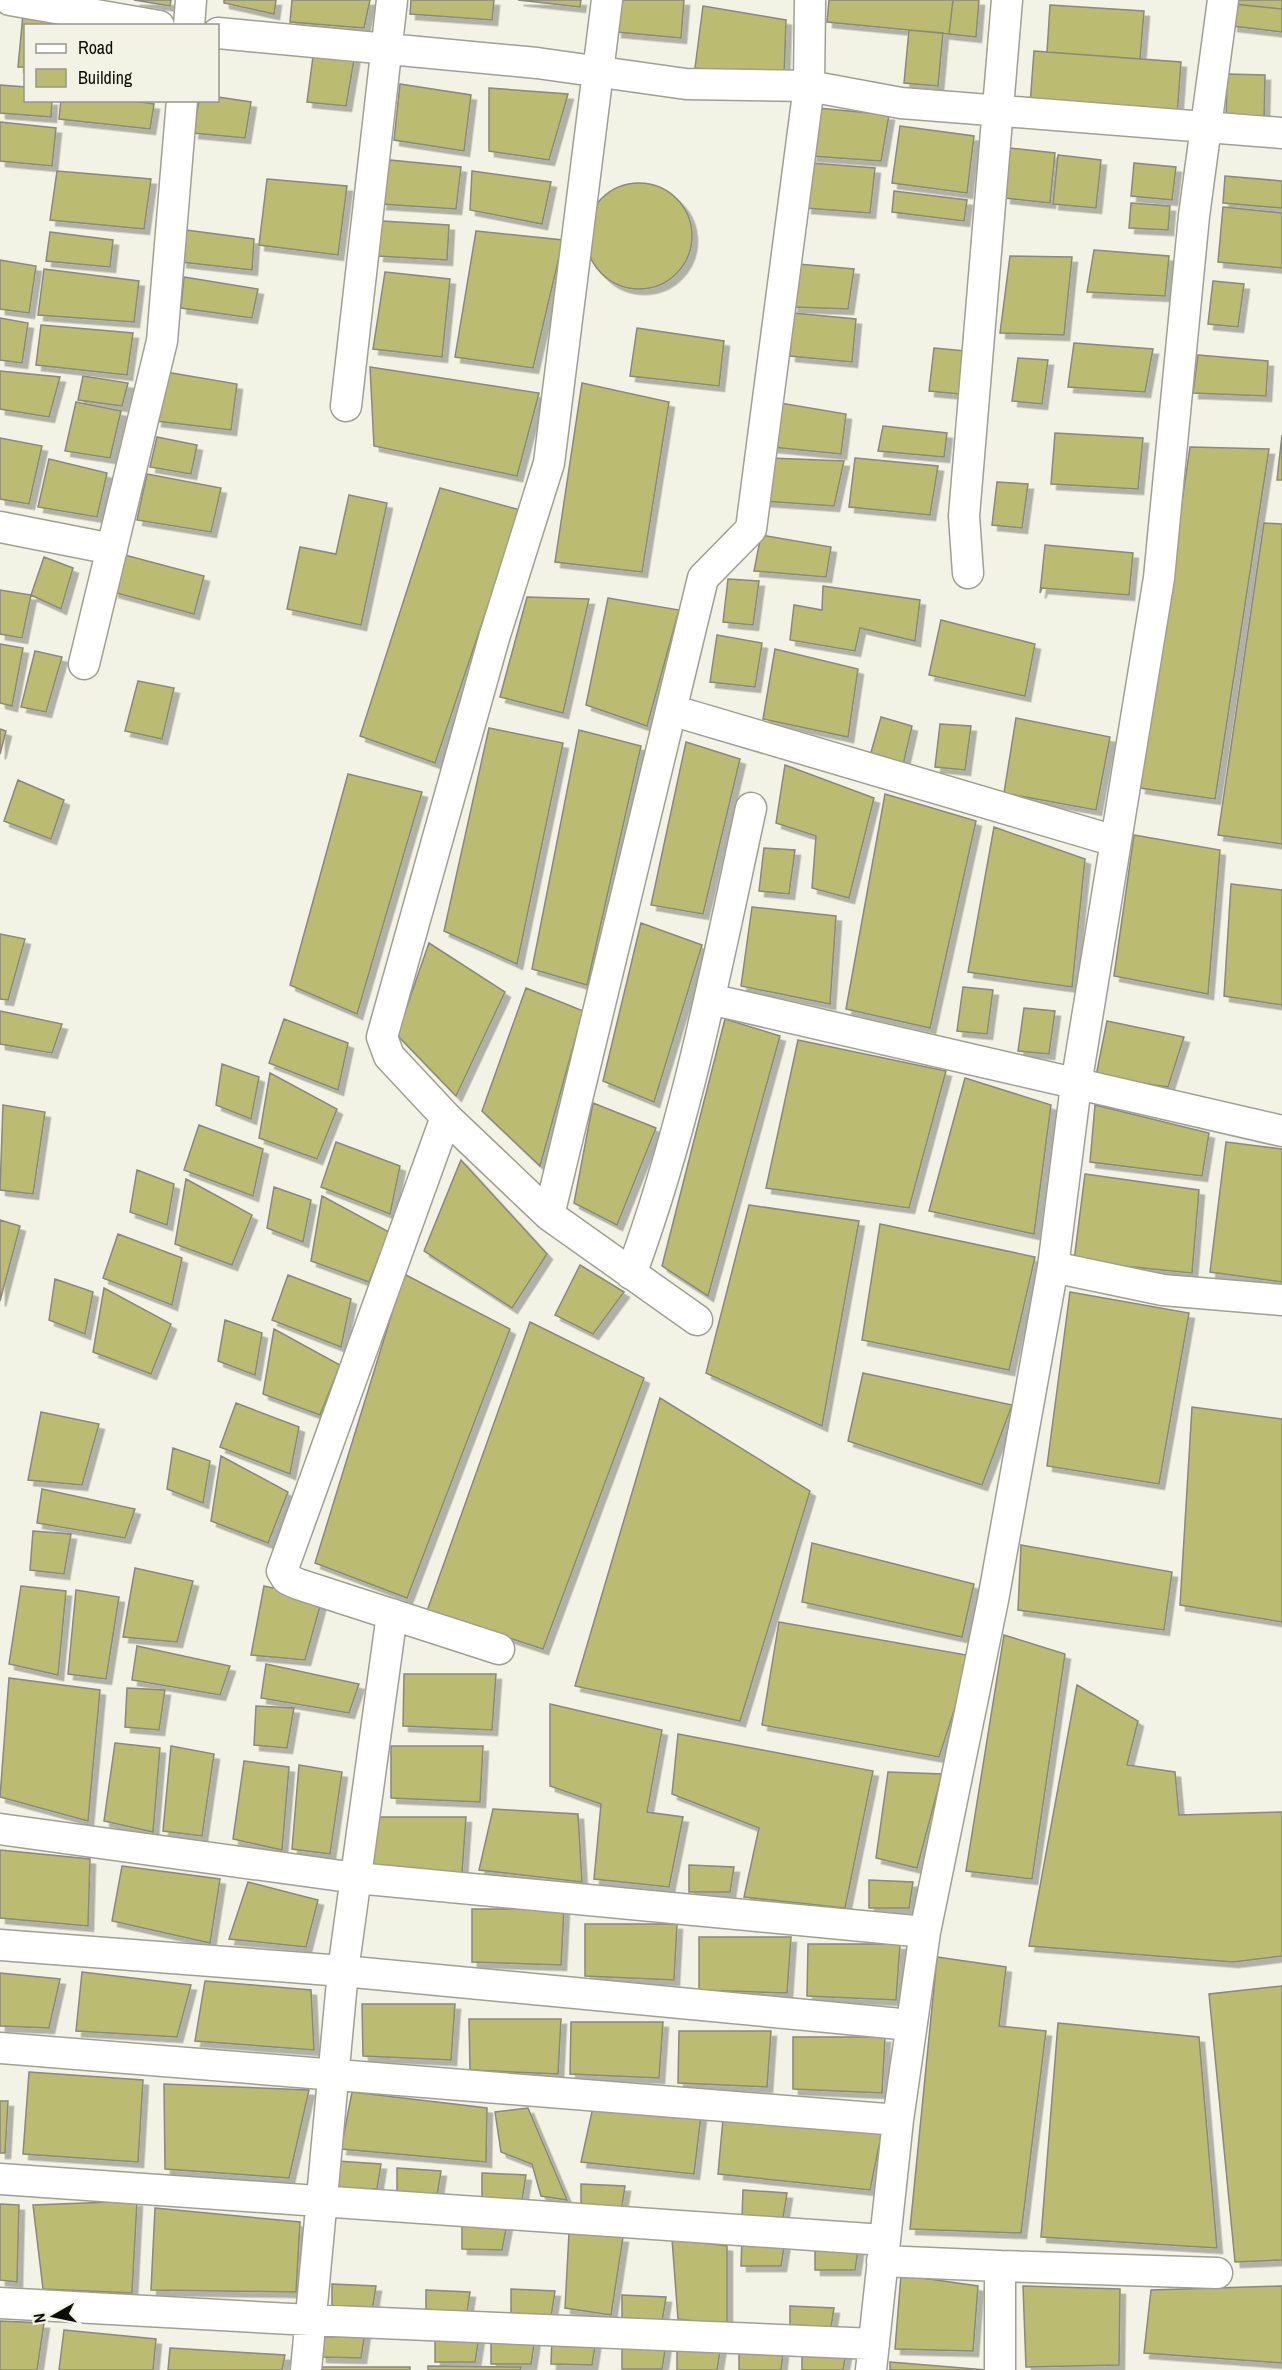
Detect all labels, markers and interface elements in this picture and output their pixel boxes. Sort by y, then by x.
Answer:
legend [24,24,219,102]
text: Road [78,35,113,60]
text: Building [78,65,133,90]
north arrow [24,2286,84,2346]
text: N [28,2312,51,2325]

